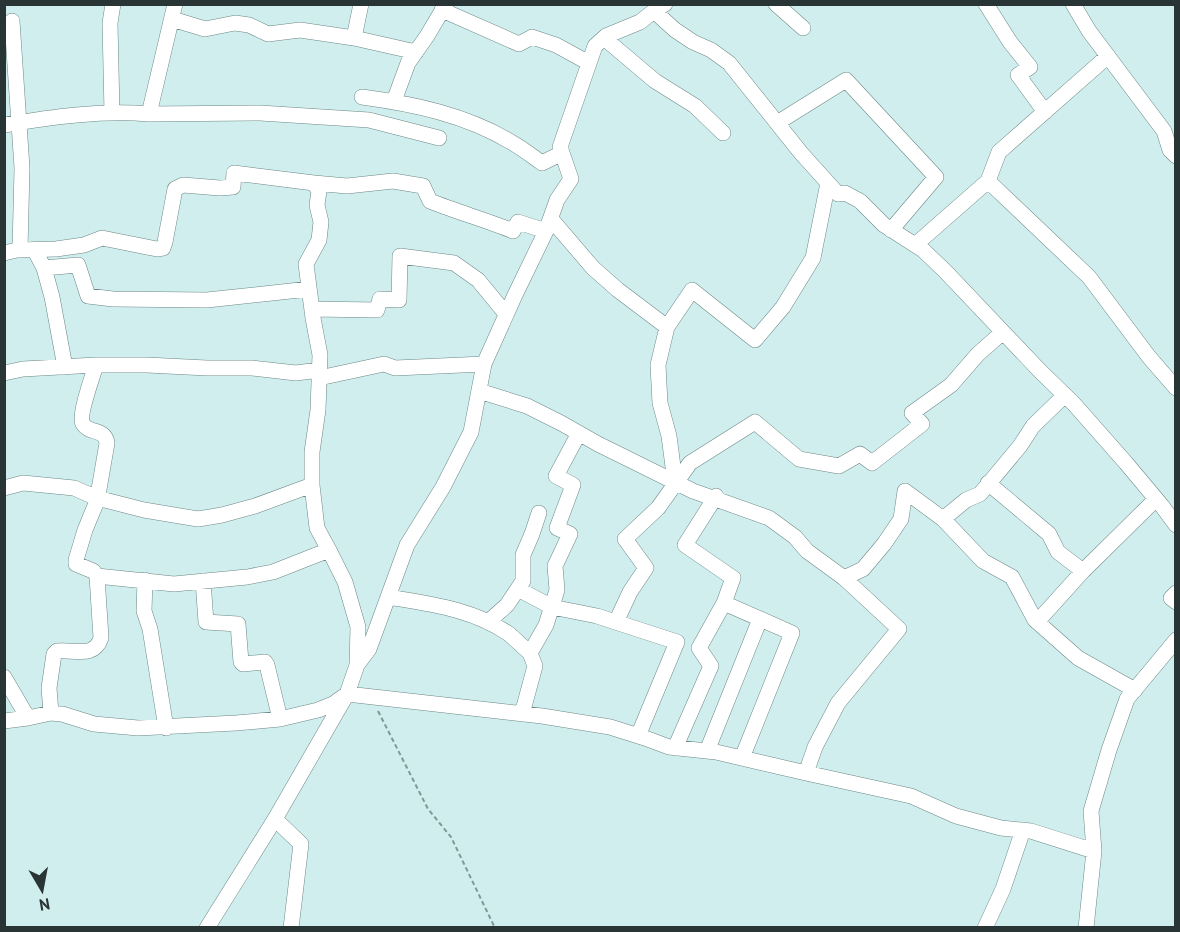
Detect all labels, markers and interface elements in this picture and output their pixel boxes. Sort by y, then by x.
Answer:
north arrow [12,860,72,920]
text: N [38,894,52,916]

